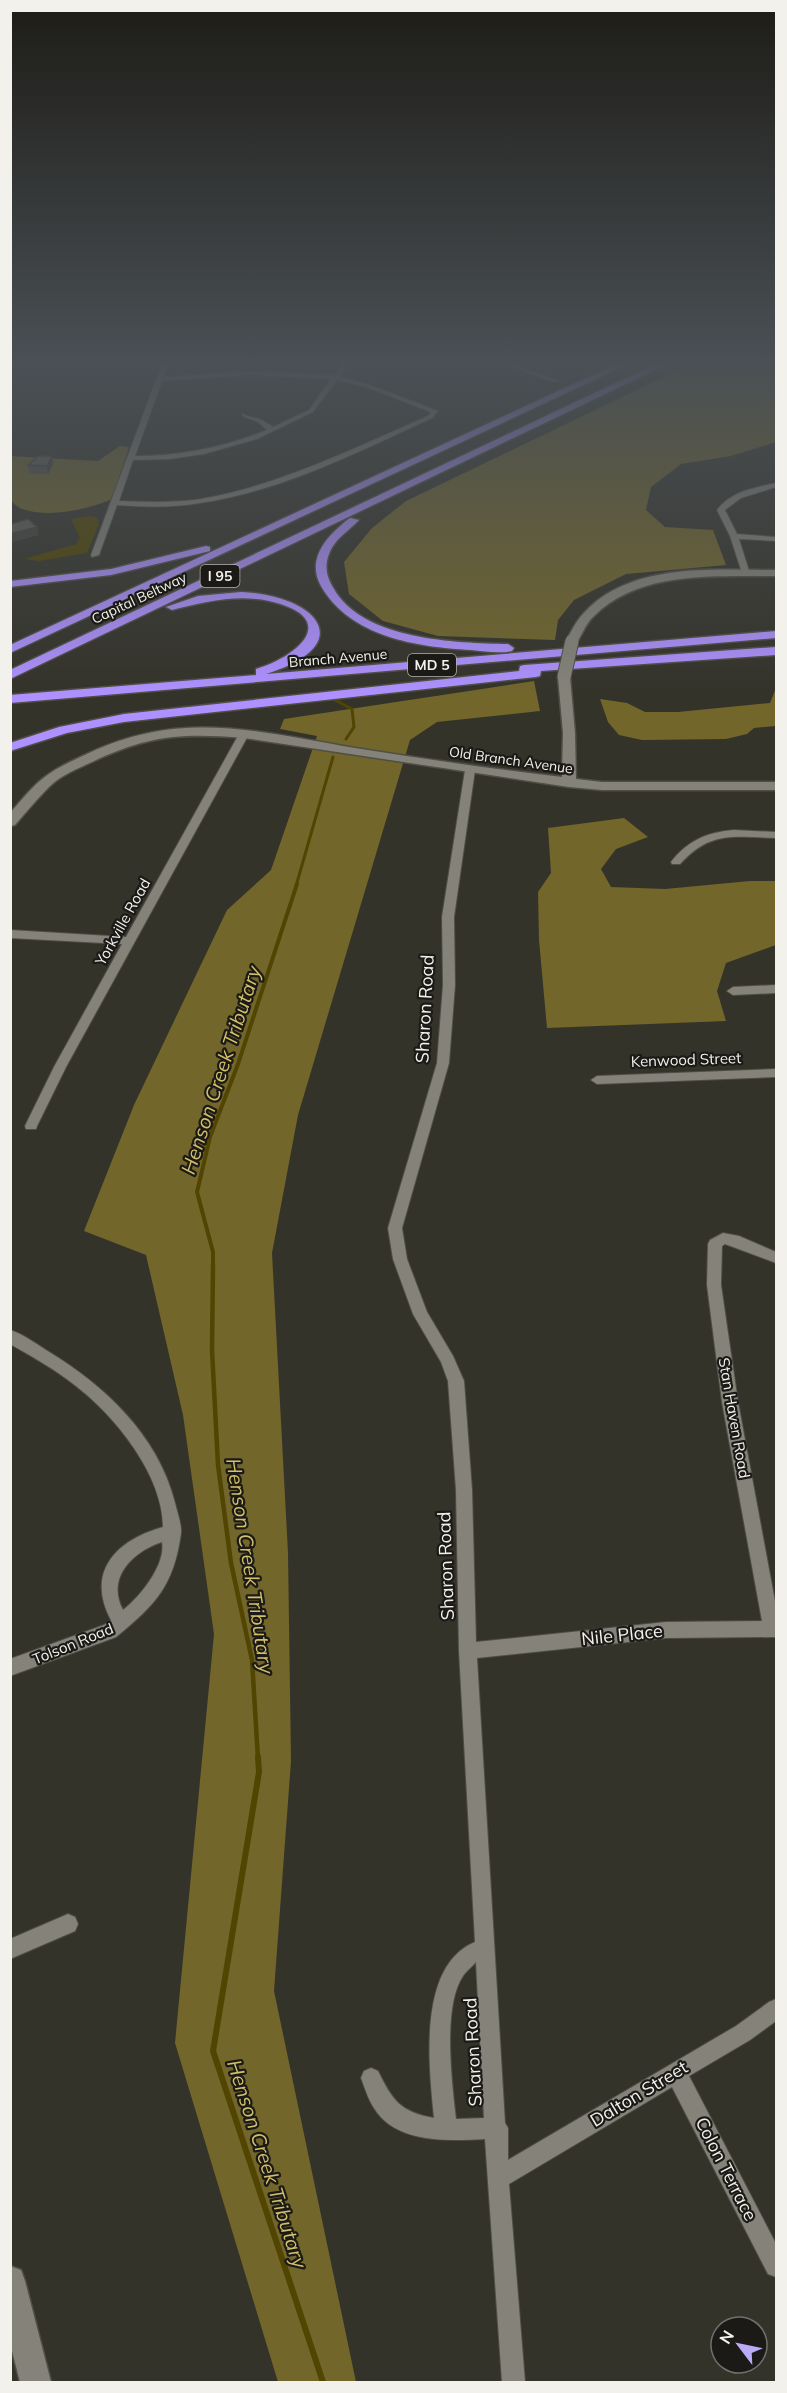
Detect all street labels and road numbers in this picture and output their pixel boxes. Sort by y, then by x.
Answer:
road number: I 95 [200,565,240,587]
street label: Capital Beltway [89,568,190,628]
street label: Branch Avenue [288,645,388,671]
road number: MD 5 [408,654,456,676]
street label: Old Branch Avenue [448,742,574,778]
street label: Yorkville Road [90,875,154,970]
street label: Sharon Road [410,954,439,1064]
street label: Kenwood Street [630,1048,742,1071]
street label: Stan Haven Road [715,1356,754,1480]
street label: Sharon Road [432,1511,459,1621]
street label: Tolson Road [30,1619,116,1668]
street label: Nile Place [580,1619,664,1650]
street label: Sharon Road [458,1997,487,2107]
street label: Dalton Street [586,2055,692,2132]
street label: Colon Terrace [690,2113,762,2224]

